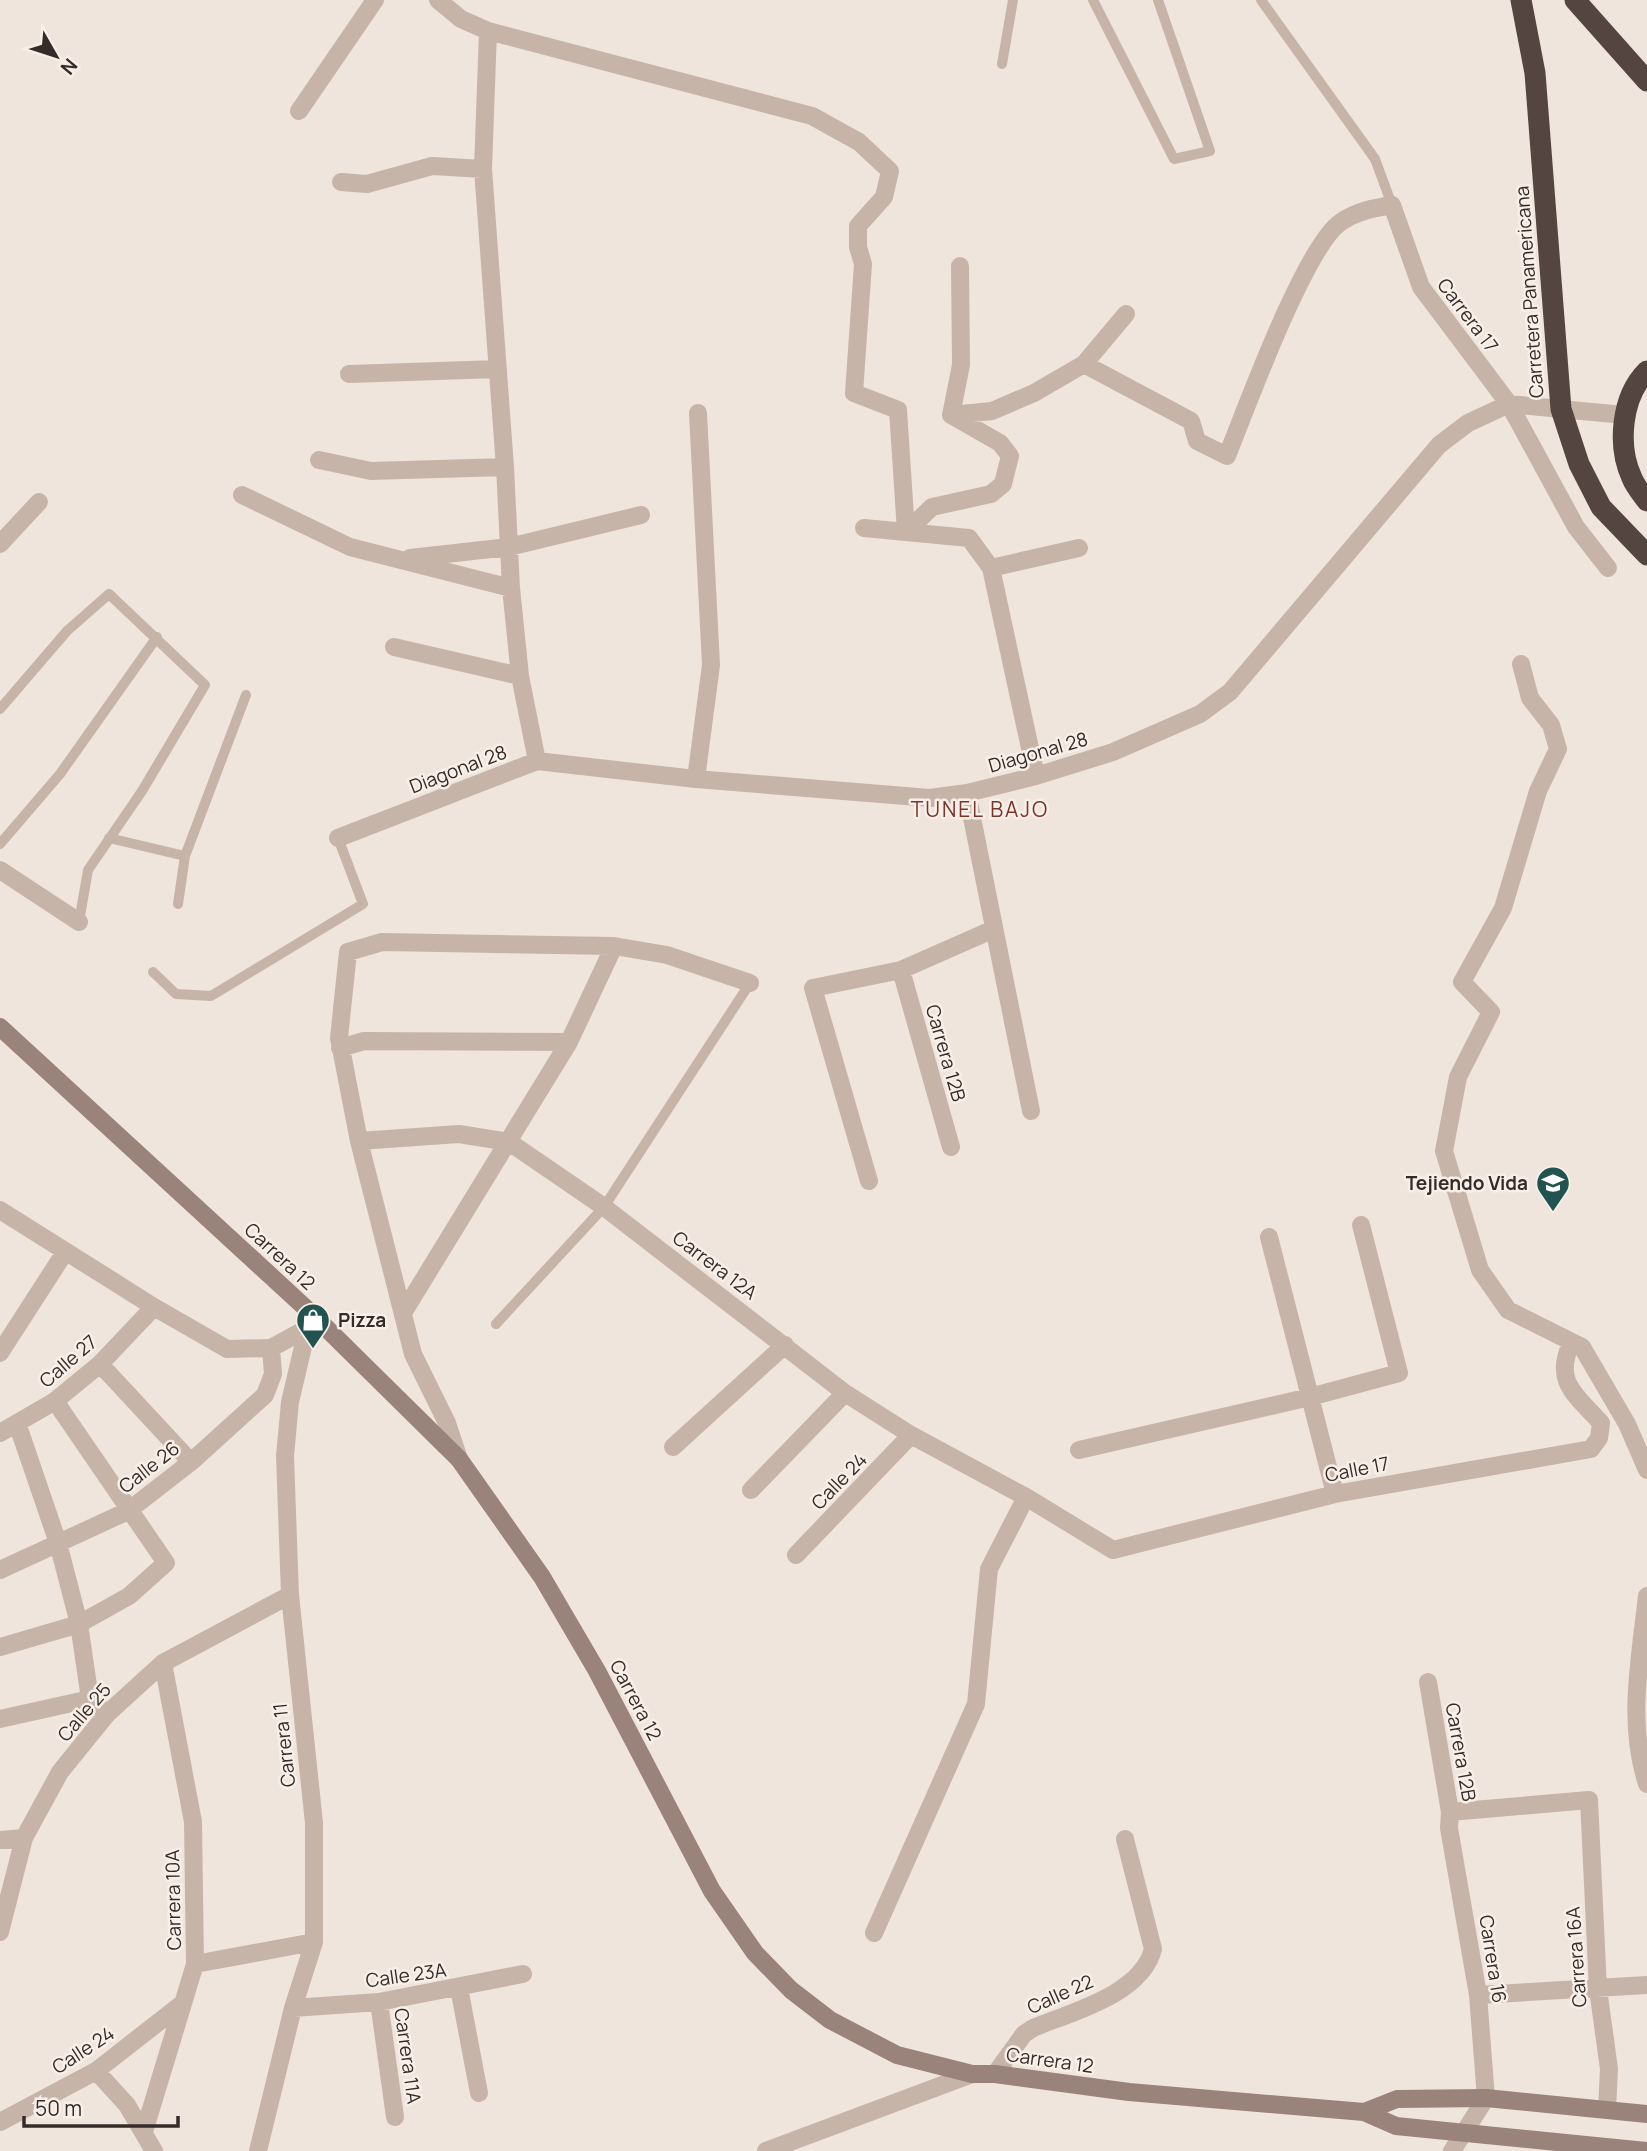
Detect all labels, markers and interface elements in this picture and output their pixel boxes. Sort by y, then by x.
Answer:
north arrow [21,21,91,91]
text: N [55,53,84,80]
street label: Carretera Panamericana [1509,185,1549,399]
street label: Carrera 17 [1432,273,1504,357]
street label: Diagonal 28 [985,725,1091,779]
street label: Diagonal 28 [406,739,510,799]
district label: TUNEL BAJO [911,795,1049,823]
street label: Carrera 12B [920,1002,972,1105]
school or university icon: Tejiendo Vida [1534,1164,1572,1213]
place label: Tejiendo Vida [1406,1170,1528,1196]
street label: Carrera 12 [239,1217,321,1295]
street label: Carrera 12A [667,1225,763,1305]
shop icon: Pizza [294,1301,332,1350]
place label: Pizza [338,1307,386,1333]
street label: Calle 27 [34,1329,102,1393]
street label: Calle 26 [113,1435,185,1499]
street label: Calle 24 [805,1447,873,1515]
street label: Calle 17 [1323,1450,1391,1488]
street label: Carrera 12 [604,1655,668,1745]
street label: Calle 25 [51,1677,117,1747]
street label: Carrera 12B [1440,1701,1482,1804]
street label: Carrera 11 [267,1702,301,1788]
street label: Carrera 10A [159,1849,187,1951]
street label: Carrera 16A [1560,1906,1592,2008]
street label: Carrera 16 [1473,1913,1513,2005]
street label: Calle 23A [364,1956,448,1994]
street label: Calle 22 [1023,1968,1097,2020]
street label: Carrera 11A [388,2006,428,2106]
street label: Calle 24 [47,2020,119,2080]
street label: Carrera 12 [1005,2041,1095,2079]
scale bar [24,2084,178,2128]
text: 50 m [35,2094,82,2122]

